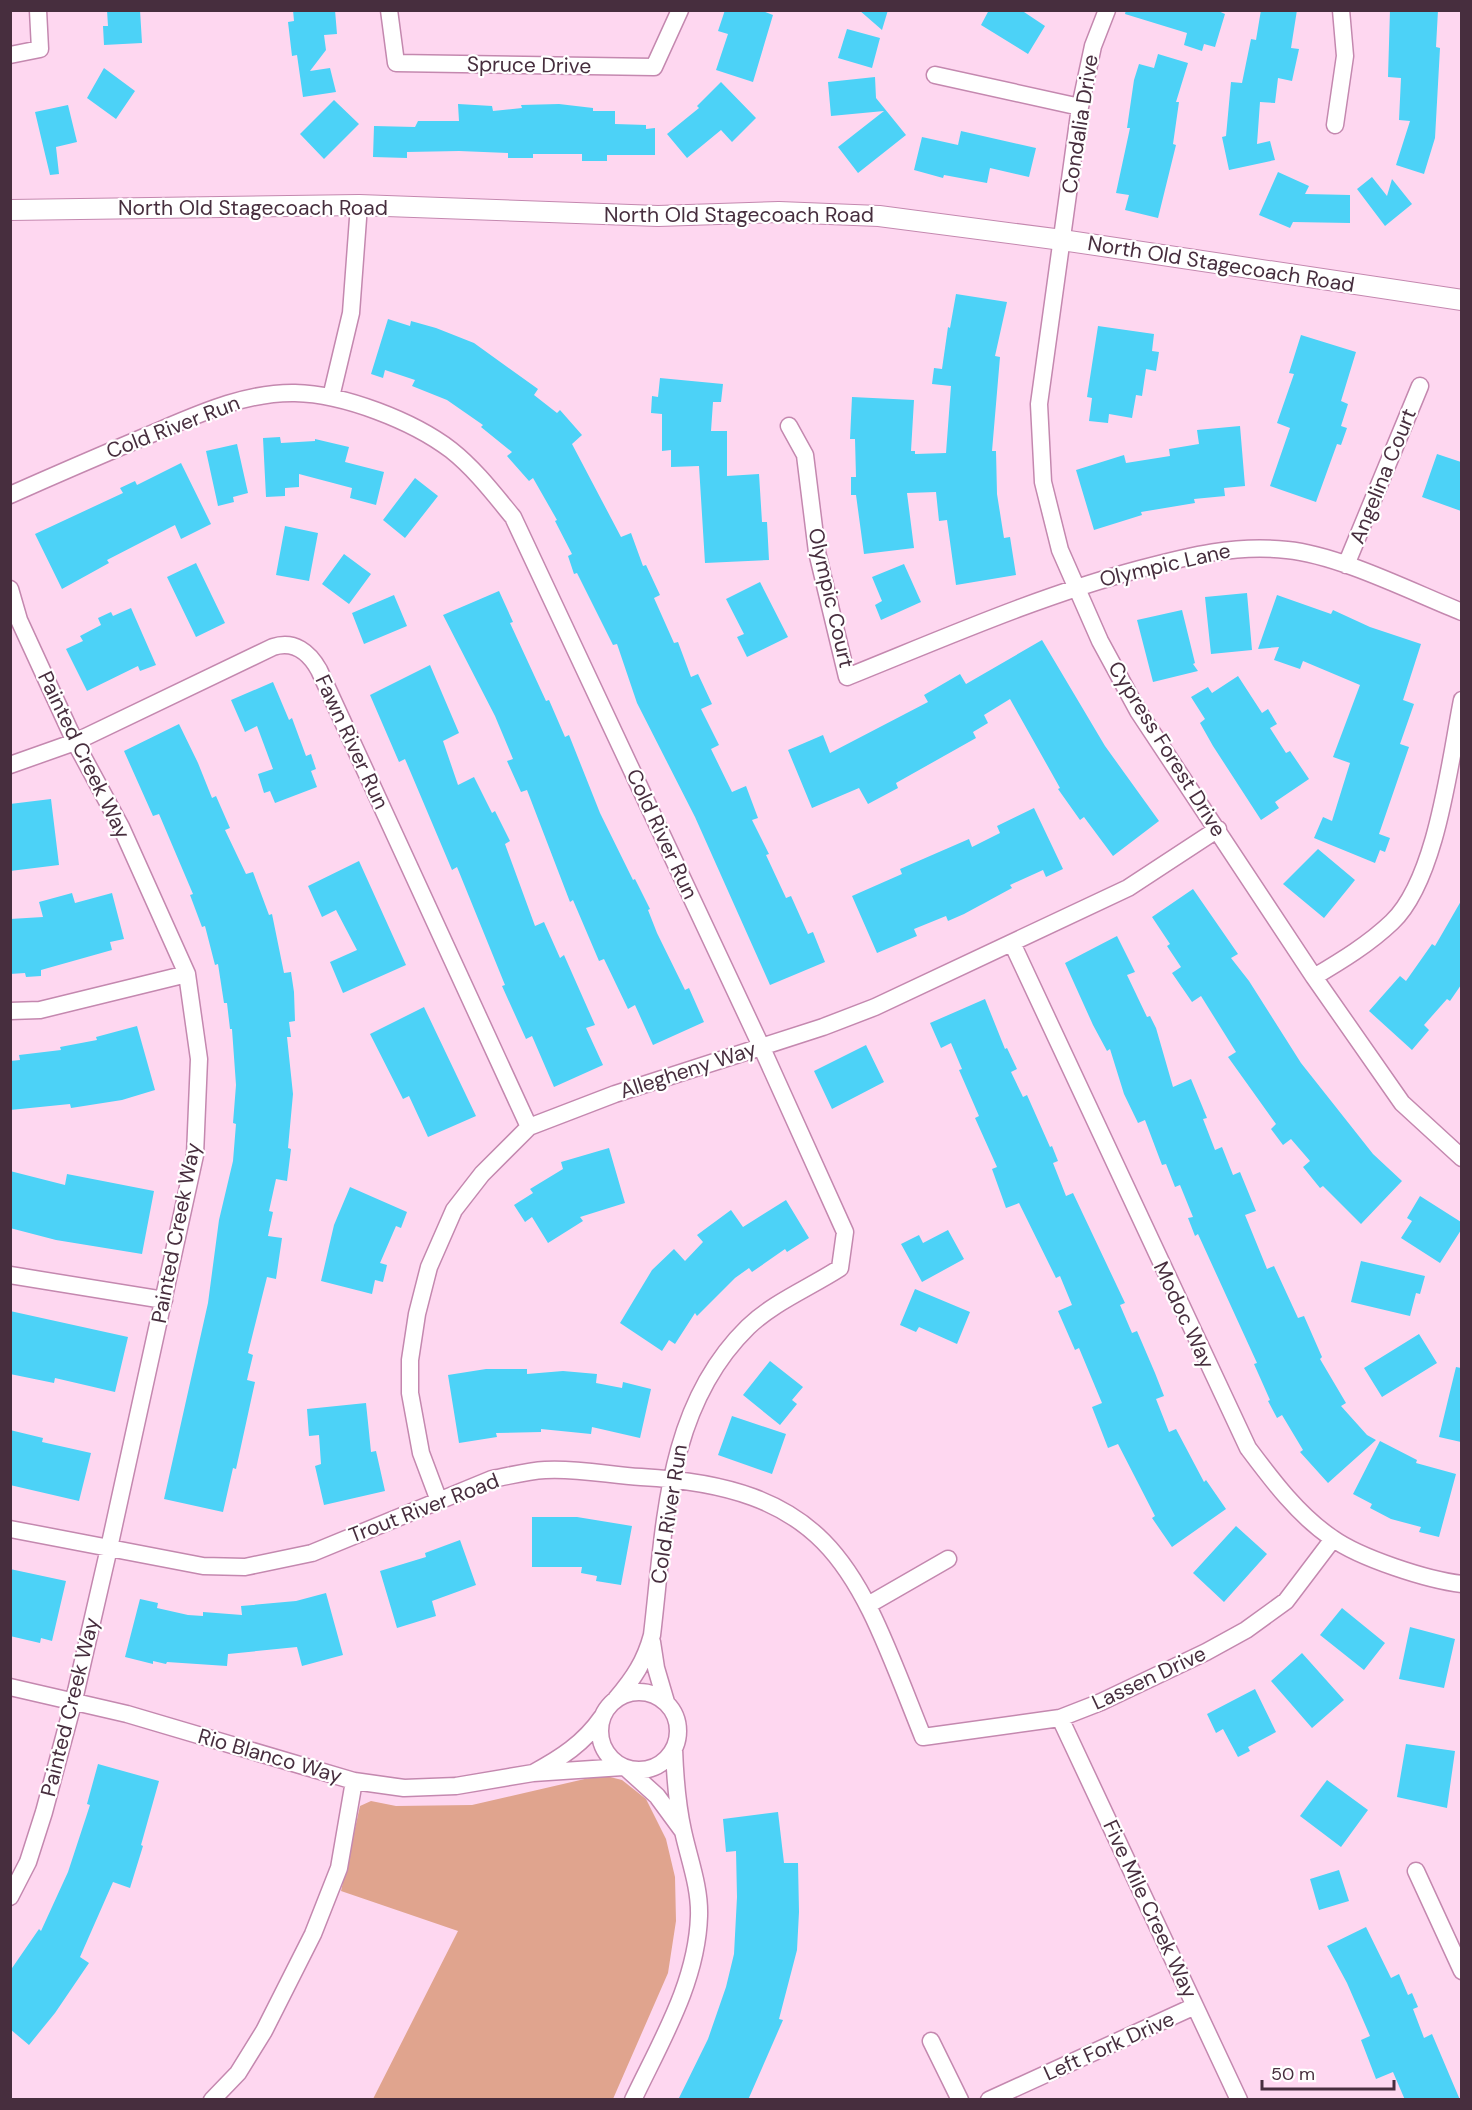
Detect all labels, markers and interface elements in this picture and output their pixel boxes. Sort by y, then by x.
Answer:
street label: Spruce Drive [467,50,591,80]
street label: Condalia Drive [1055,52,1105,196]
street label: North Old Stagecoach Road [118,194,388,222]
street label: North Old Stagecoach Road [604,201,874,229]
street label: North Old Stagecoach Road [1086,229,1356,299]
street label: Cold River Run [102,389,244,465]
street label: Angelina Court [1343,404,1423,548]
street label: Olympic Court [801,525,861,671]
street label: Olympic Lane [1097,536,1233,594]
street label: Cypress Forest Drive [1102,656,1232,842]
street label: Painted Creek Way [31,666,137,844]
street label: Fawn River Run [309,670,395,814]
street label: Cold River Run [620,764,704,904]
street label: Allegheny Way [616,1035,760,1105]
street label: Painted Creek Way [145,1140,207,1326]
street label: Modoc Way [1147,1257,1221,1374]
street label: Cold River Run [644,1442,694,1586]
street label: Trout River Road [345,1467,503,1549]
street label: Painted Creek Way [34,1614,106,1799]
street label: Lassen Drive [1087,1639,1211,1717]
street label: Rio Blanco Way [195,1722,346,1790]
street label: Five Mile Creek Way [1096,1815,1204,2003]
street label: Left Fork Drive [1039,2005,1179,2087]
scale bar [1262,2053,1394,2091]
text: 50 m [1271,2062,1315,2086]

